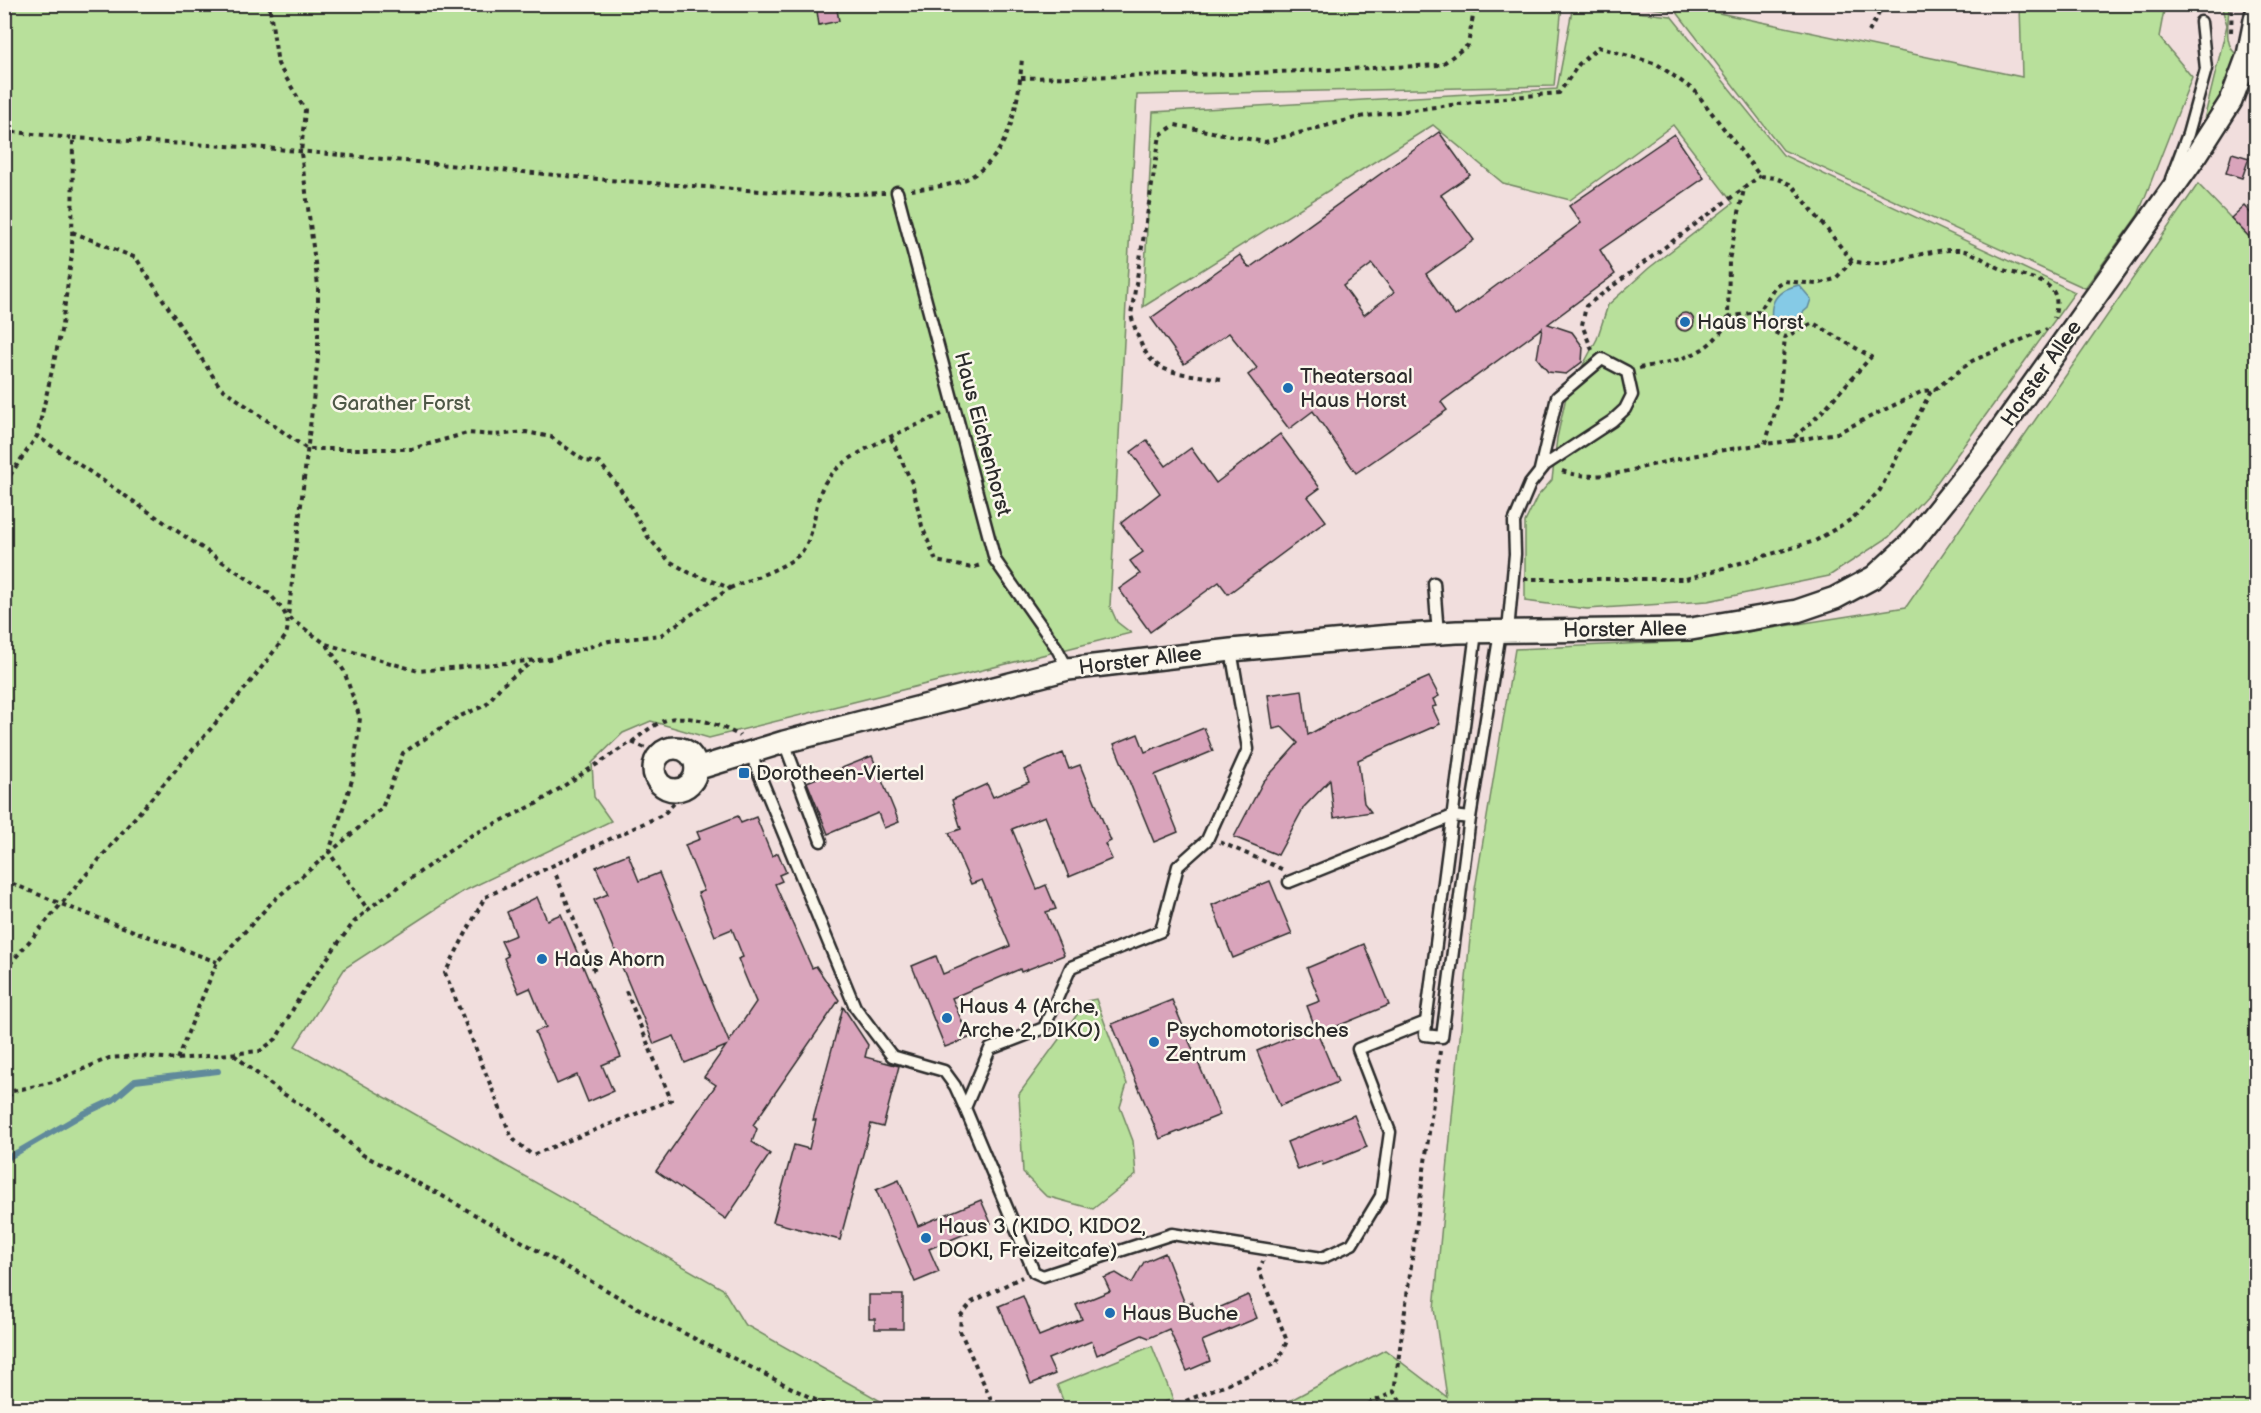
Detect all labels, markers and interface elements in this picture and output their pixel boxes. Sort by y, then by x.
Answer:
place label: Haus Horst [1697,310,1804,335]
marker: Haus Horst [1678,315,1692,329]
street label: Horster Allee [1996,315,2087,431]
street label: Haus Eichenhorst [949,349,1017,519]
place label: Theatersaal Haus Horst [1300,364,1413,413]
marker: Theatersaal Haus Horst [1281,381,1295,395]
park label: Garather Forst [332,391,471,416]
street label: Horster Allee [1563,616,1687,643]
street label: Horster Allee [1077,641,1203,680]
place label: Dorotheen-Viertel [756,761,924,786]
marker: Dorotheen-Viertel [737,766,751,780]
place label: Haus Ahorn [554,947,665,972]
marker: Haus Ahorn [535,952,549,966]
place label: Haus 4 (Arche, Arche 2, DIKO) [959,994,1101,1043]
marker: Haus 4 (Arche, Arche 2, DIKO) [940,1011,954,1025]
place label: Psychomotorisches Zentrum [1165,1018,1349,1067]
marker: Psychomotorisches Zentrum [1147,1035,1161,1049]
place label: Haus 3 (KIDO, KIDO2, DOKI, Freizeitcafe) [938,1214,1146,1263]
marker: Haus 3 (KIDO, KIDO2, DOKI, Freizeitcafe) [919,1231,933,1245]
place label: Haus Buche [1122,1301,1238,1326]
marker: Haus Buche [1103,1306,1117,1320]

